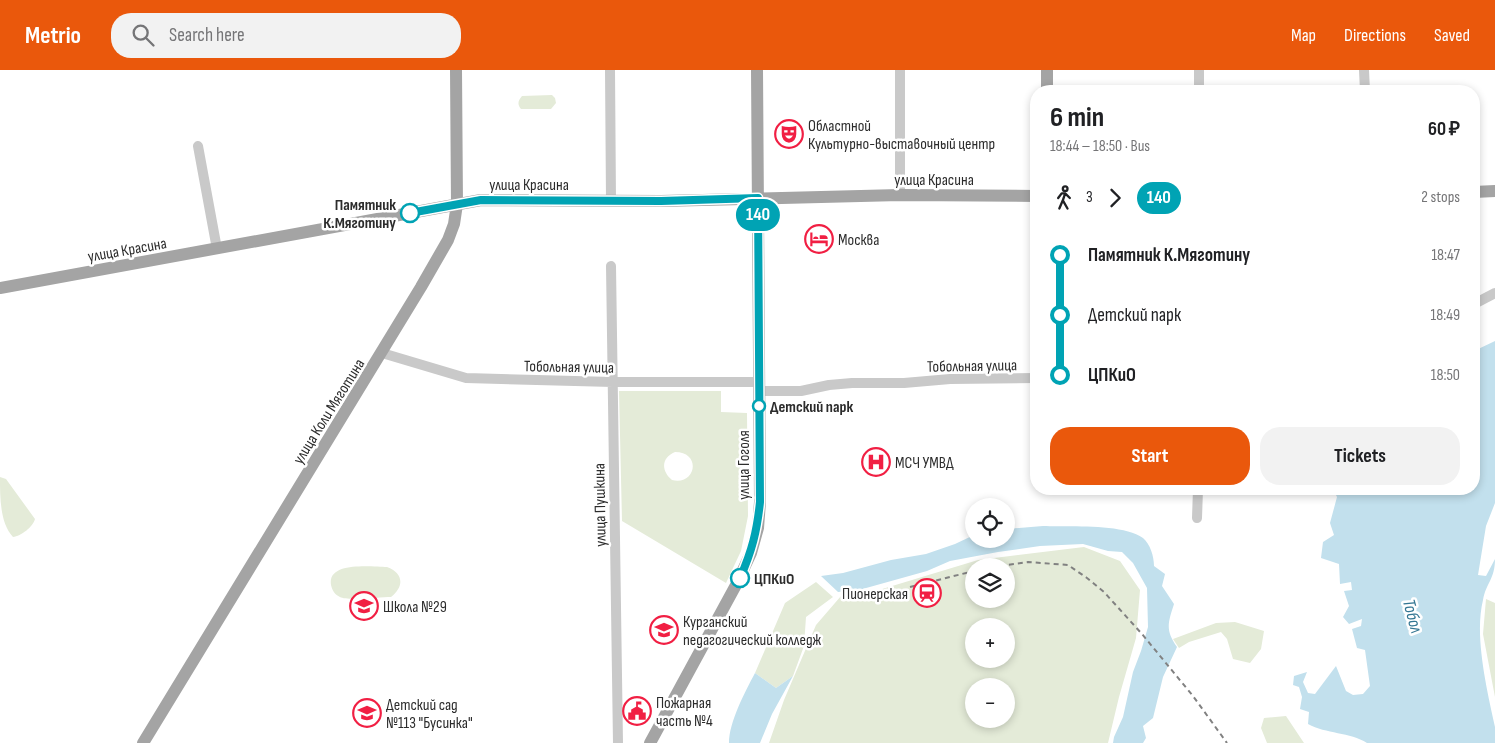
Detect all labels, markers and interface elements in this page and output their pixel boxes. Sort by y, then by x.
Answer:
search box [111,13,461,58]
text: Metrio [25,21,81,50]
icon: search [129,21,157,49]
text: Search here [169,24,245,47]
text: Map [1291,25,1316,46]
text: Directions [1344,25,1406,46]
text: Saved [1434,25,1470,46]
text: 6 min [1050,101,1104,134]
place label: Областной Культурно-выставочный центр [808,117,995,154]
text: 60 ₽ [1428,118,1460,141]
theatre icon: Областной Культурно-выставочный центр [774,119,804,149]
text: 18:44 – 18:50 · Bus [1050,137,1150,156]
street label: улица Красина [894,171,974,190]
street label: улица Красина [489,176,569,195]
icon: walk [1050,184,1078,212]
icon: forward [1101,184,1129,212]
text: 140 [1147,187,1171,208]
text: 3 [1086,188,1093,207]
text: 2 stops [1421,188,1460,207]
place label: Памятник К.Мяготину [323,196,396,233]
line badge: 140 [729,199,787,231]
marker: Памятник К.Мяготину [400,203,420,223]
text: 140 [746,204,770,225]
hotel icon: Москва [804,224,834,254]
place label: Москва [838,231,879,250]
street label: улица Красина [86,234,168,267]
text: Памятник К.Мяготину [1088,244,1250,267]
text: 18:47 [1431,246,1460,265]
text: Детский парк [1088,304,1181,327]
text: 18:49 [1431,306,1460,325]
street label: улица Коли Мяготина [289,356,369,468]
street label: Тобольная улица [927,356,1017,377]
street label: Тобольная улица [524,357,614,378]
text: ЦПКиО [1088,364,1136,387]
text: 18:50 [1431,366,1460,385]
place label: Детский парк [770,398,853,417]
marker: Детский парк [752,399,766,413]
button: Start [1050,427,1250,485]
button: Tickets [1260,427,1460,485]
street label: улица Гоголя [735,430,754,500]
hospital icon: МСЧ УМВД [861,447,891,477]
place label: МСЧ УМВД [895,454,954,473]
street label: улица Пушкина [590,463,611,547]
map controls [965,498,1015,728]
button: locate [965,498,1015,548]
button: layers [965,558,1015,608]
marker: ЦПКиО [730,568,750,588]
place label: ЦПКиО [754,570,794,589]
station icon: Пионерская [912,578,942,608]
place label: Пионерская [842,585,908,604]
school or university icon: Школа №29 [349,591,379,621]
water label: Тобол [1398,597,1427,635]
place label: Школа №29 [383,598,447,617]
place label: Курганский педагогический колледж [683,613,822,650]
school or university icon: Курганский педагогический колледж [649,615,679,645]
button: + [965,618,1015,668]
button: − [965,678,1015,728]
place label: Пожарная часть №4 [656,694,713,731]
place label: Детский сад №113 "Бусинка" [386,696,473,733]
public building icon: Пожарная часть №4 [622,696,652,726]
school or university icon: Детский сад №113 "Бусинка" [352,698,382,728]

